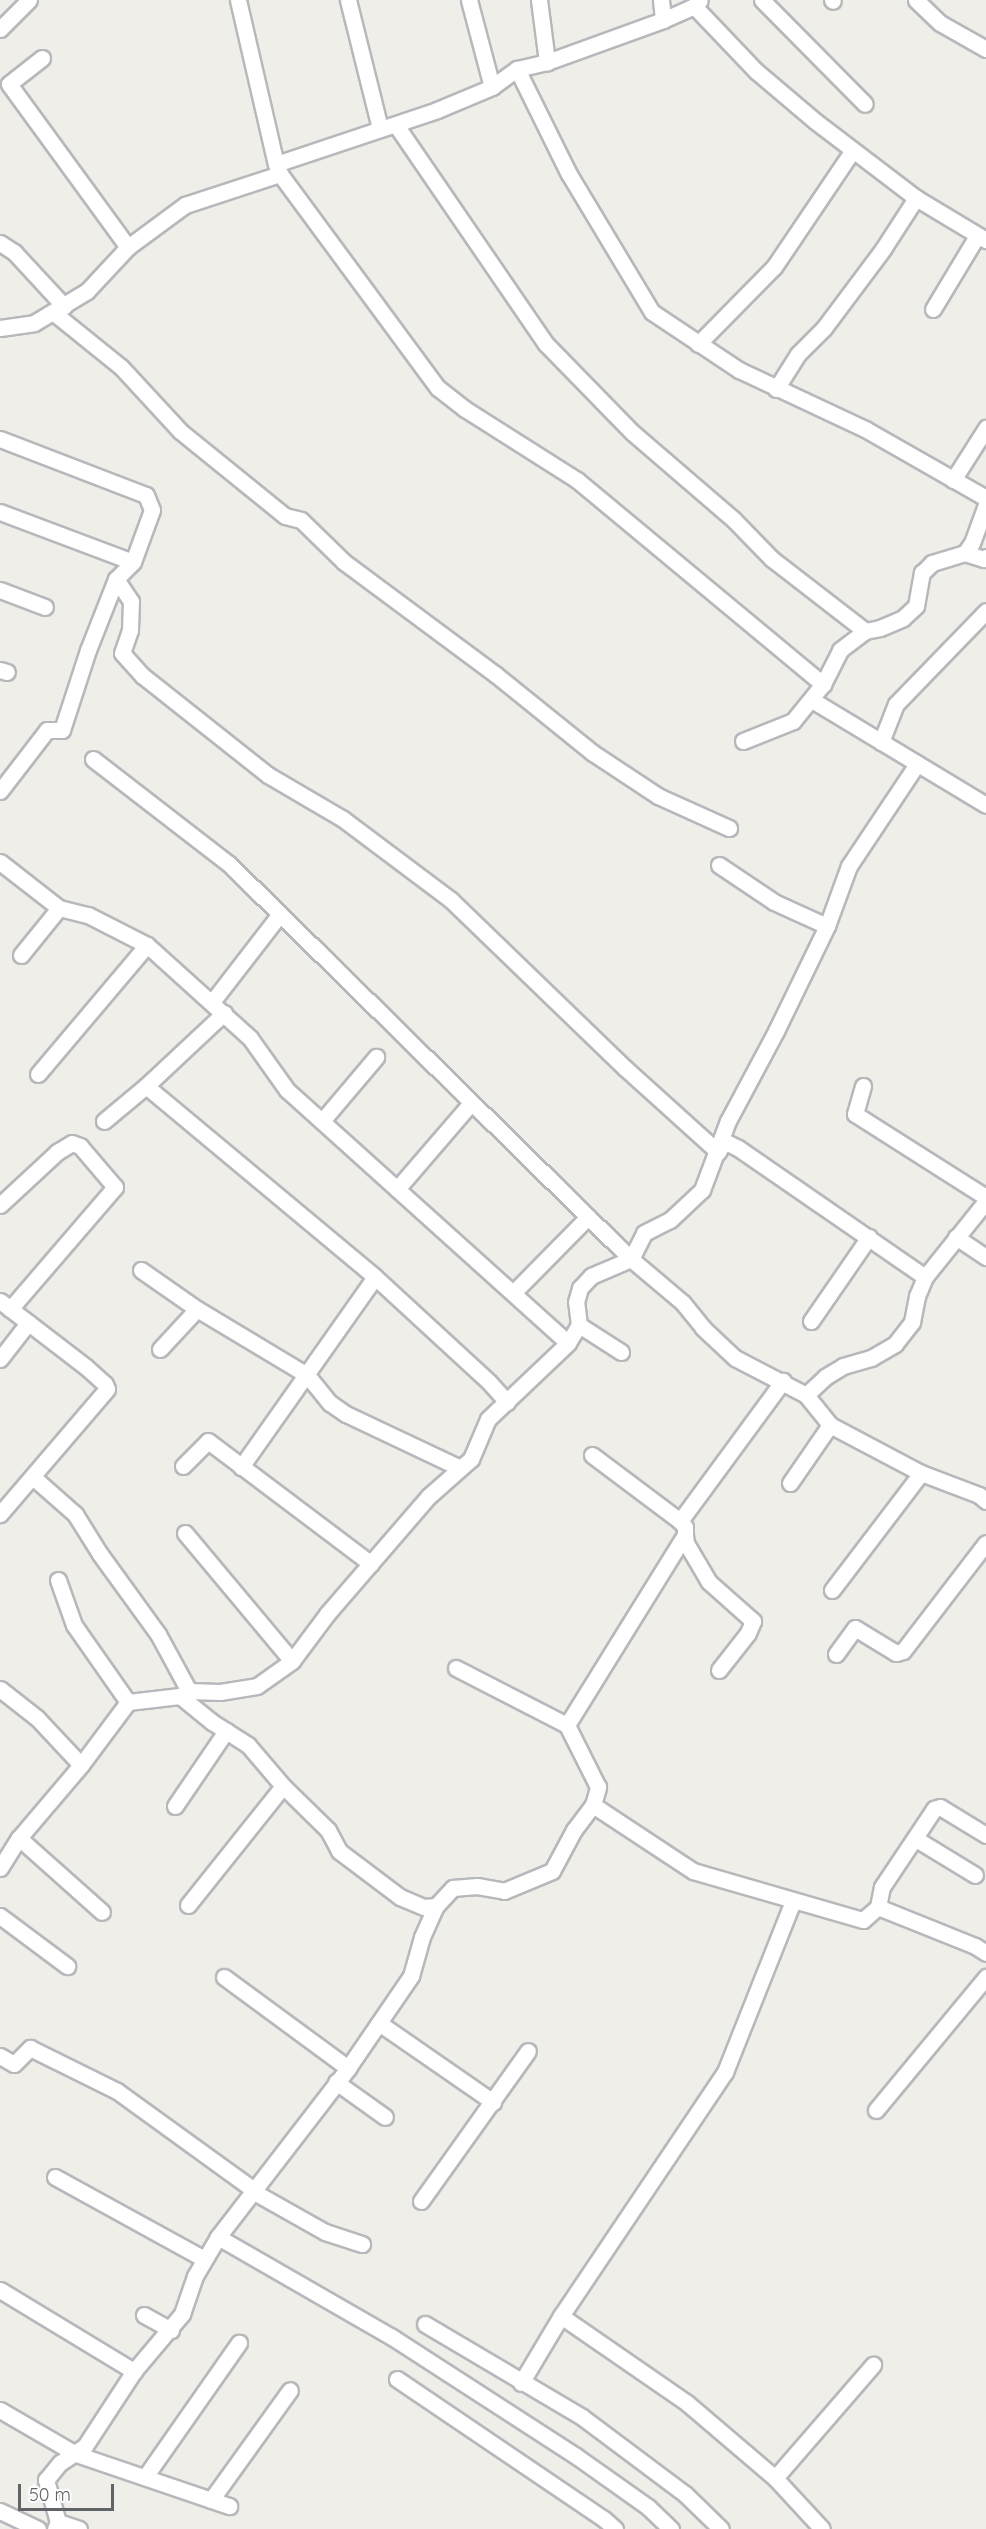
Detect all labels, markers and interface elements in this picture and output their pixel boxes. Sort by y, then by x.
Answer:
scale bar [21,2472,117,2510]
text: 50 m [29,2483,71,2506]

